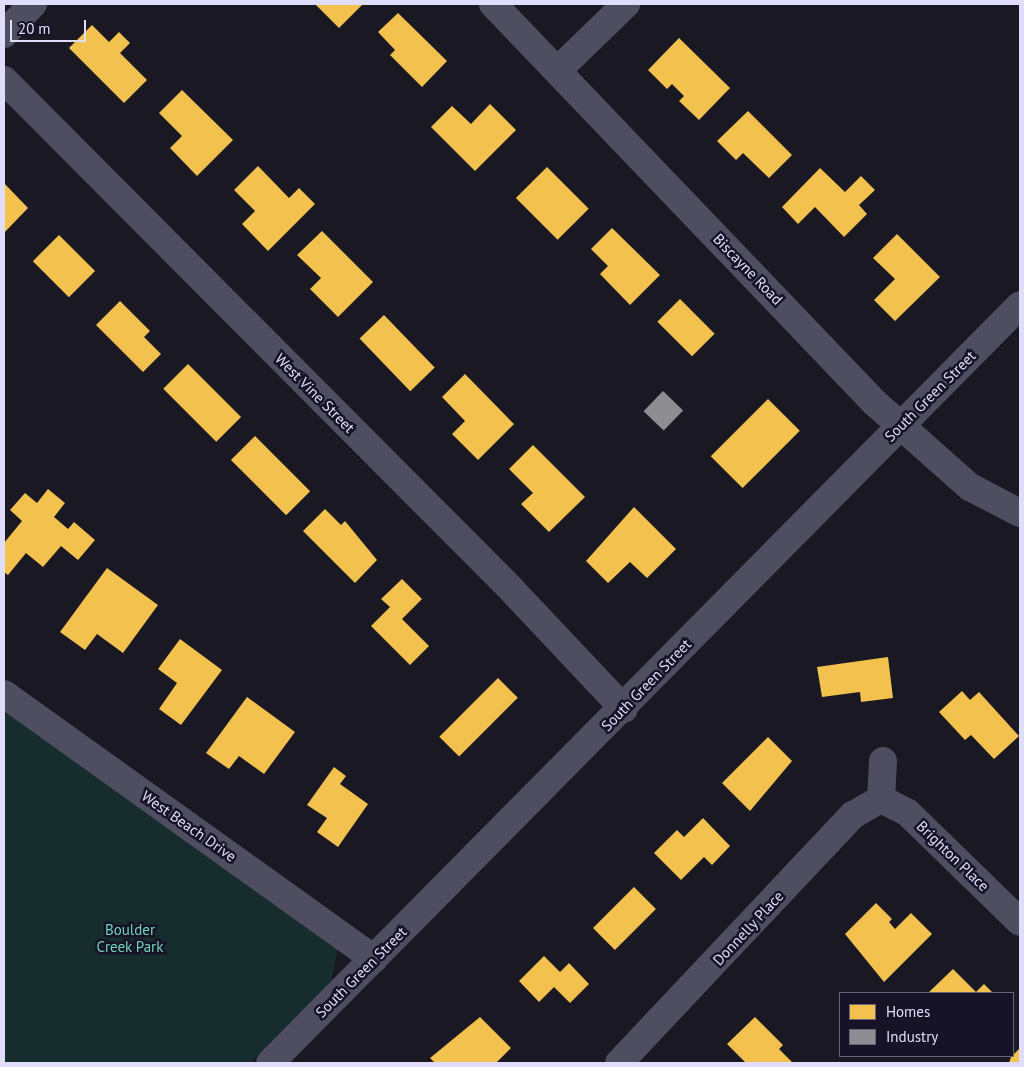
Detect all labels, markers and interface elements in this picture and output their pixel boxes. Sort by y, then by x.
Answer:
scale bar [12,10,89,42]
text: 20 m [18,19,51,38]
street label: Biscayne Road [710,230,786,308]
street label: South Green Street [881,347,979,445]
street label: West Vine Street [271,349,359,437]
street label: South Green Street [597,635,695,735]
street label: West Beach Drive [138,787,240,865]
street label: Brighton Place [913,817,993,895]
street label: Donnelly Place [709,887,787,969]
park label: Boulder Creek Park [96,920,164,955]
street label: South Green Street [312,923,410,1021]
legend [839,992,1014,1057]
text: Homes [886,1002,930,1021]
text: Industry [886,1027,938,1046]

